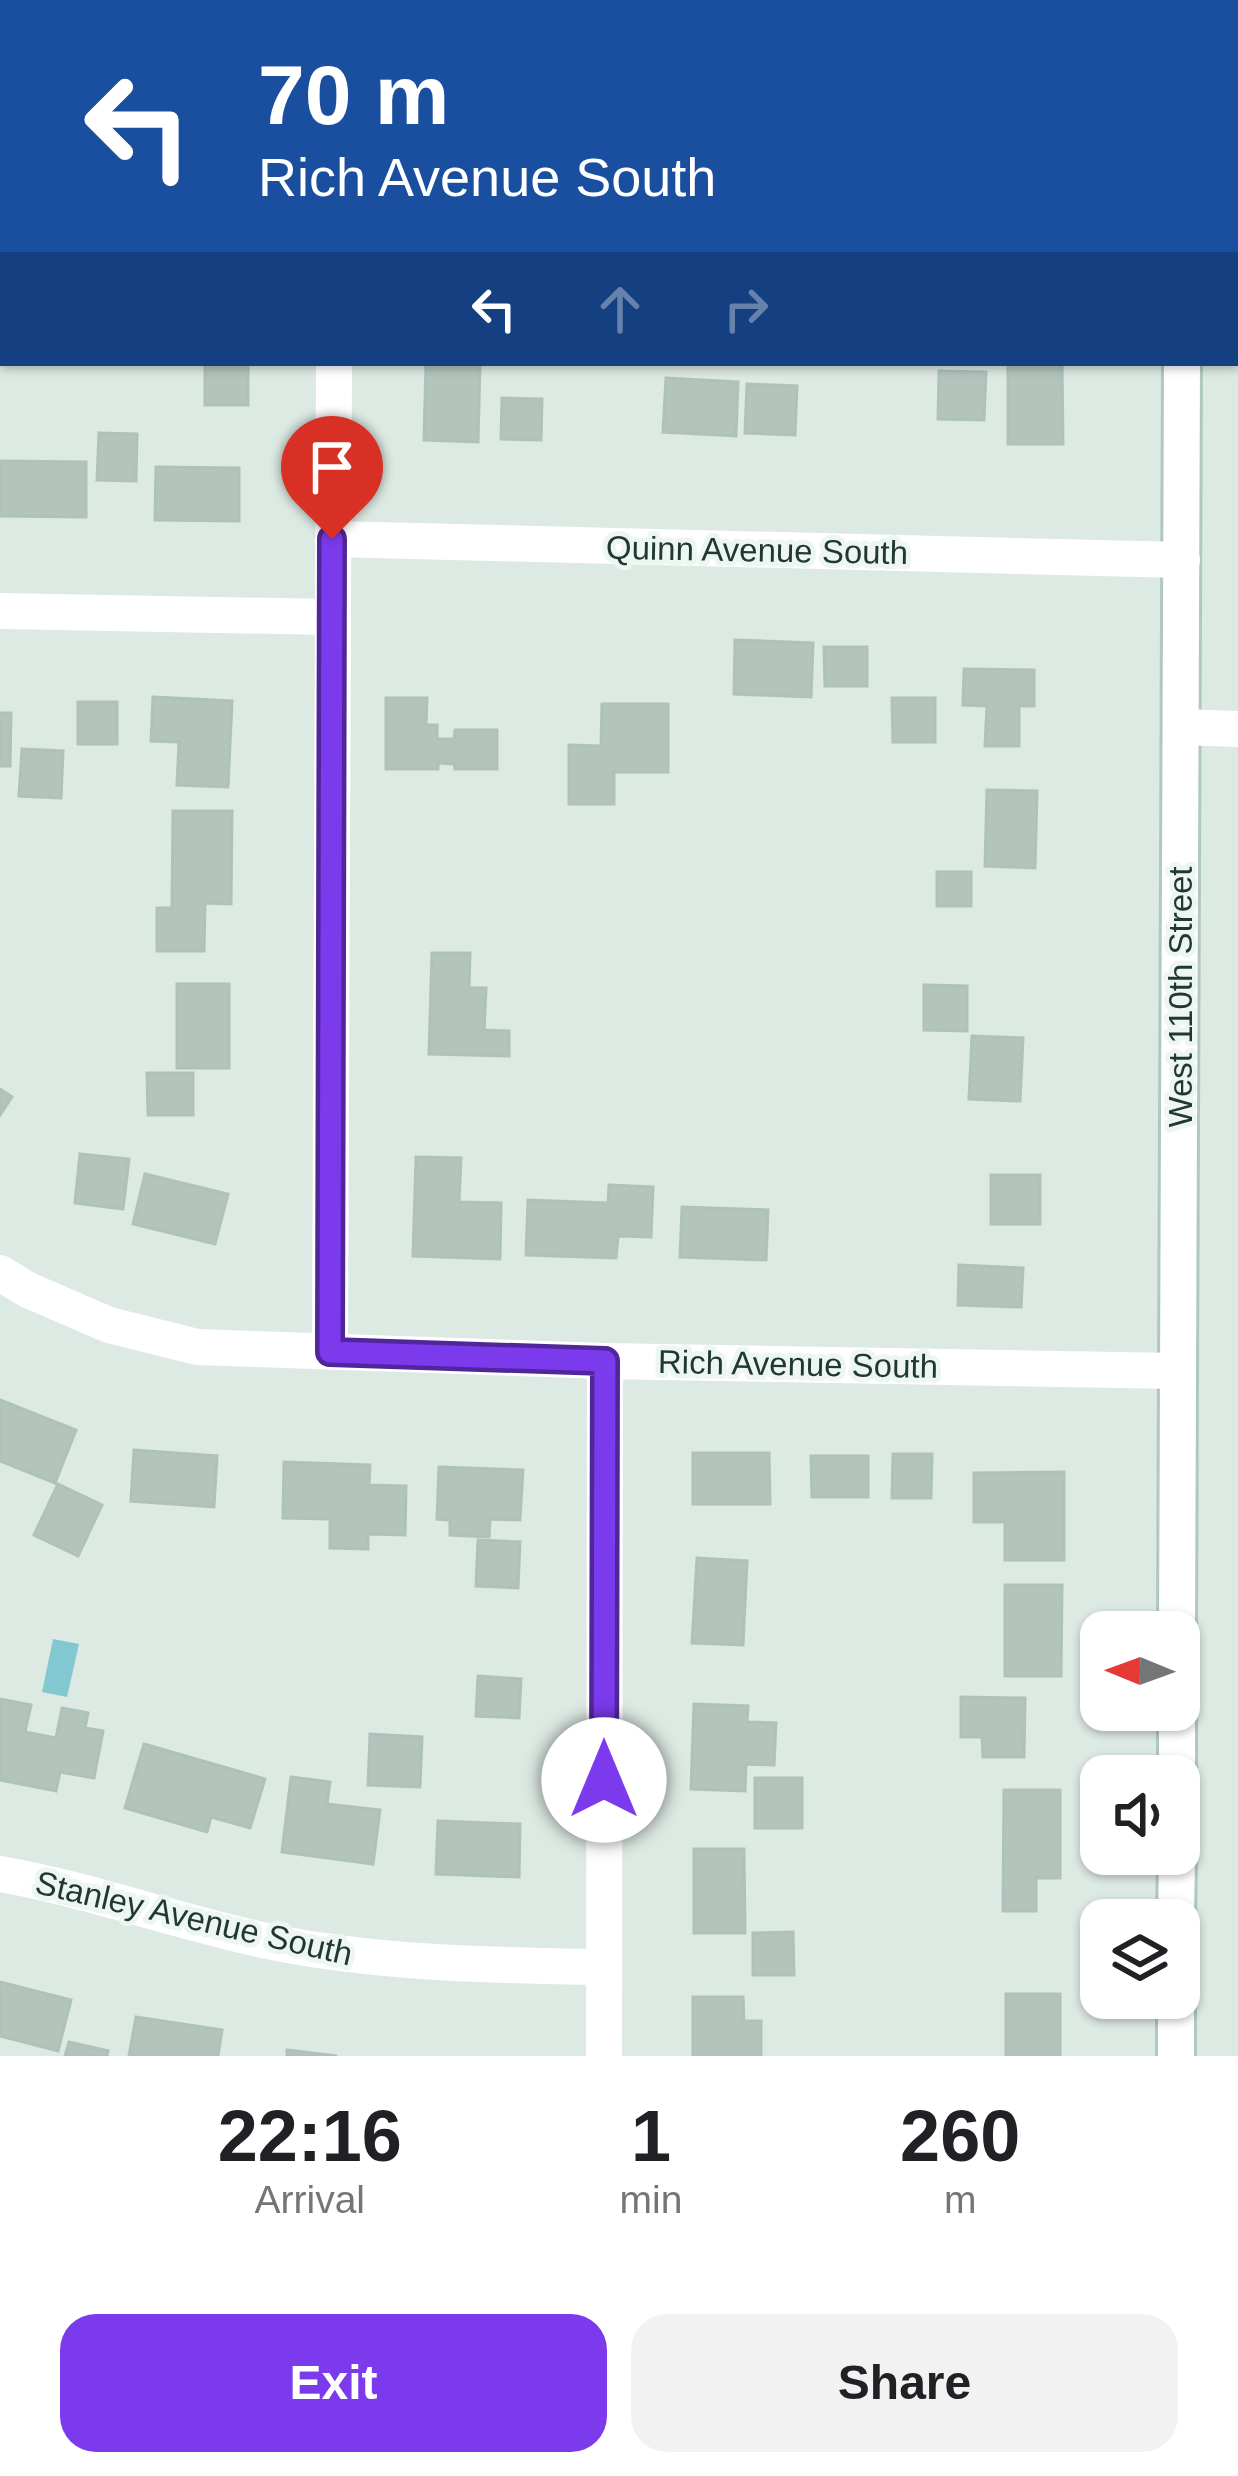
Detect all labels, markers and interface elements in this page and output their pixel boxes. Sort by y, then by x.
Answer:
icon: left [60,48,216,204]
text: 70 m [258,48,449,142]
text: Rich Avenue South [258,147,716,207]
icon: left [461,276,527,342]
icon: ahead [587,276,653,342]
icon: right [713,276,779,342]
pin [281,416,383,539]
icon: arrive [299,434,365,500]
street label: Quinn Avenue South [606,529,908,571]
street label: West 110th Street [1162,866,1199,1128]
street label: Rich Avenue South [658,1343,938,1385]
north arrow [1080,1611,1200,1731]
map controls [1080,1611,1200,2019]
position arrow [541,1717,667,1843]
button: sound [1080,1755,1200,1875]
street label: Stanley Avenue South [32,1864,356,1972]
button: layers [1080,1899,1200,2019]
text: 22:16 [218,2096,402,2176]
text: 1 [631,2096,671,2176]
text: 260 [900,2096,1020,2176]
text: Arrival [255,2178,365,2221]
text: min [620,2178,682,2221]
text: m [944,2178,976,2221]
button: Exit [60,2314,607,2452]
button: Share [631,2314,1178,2452]

